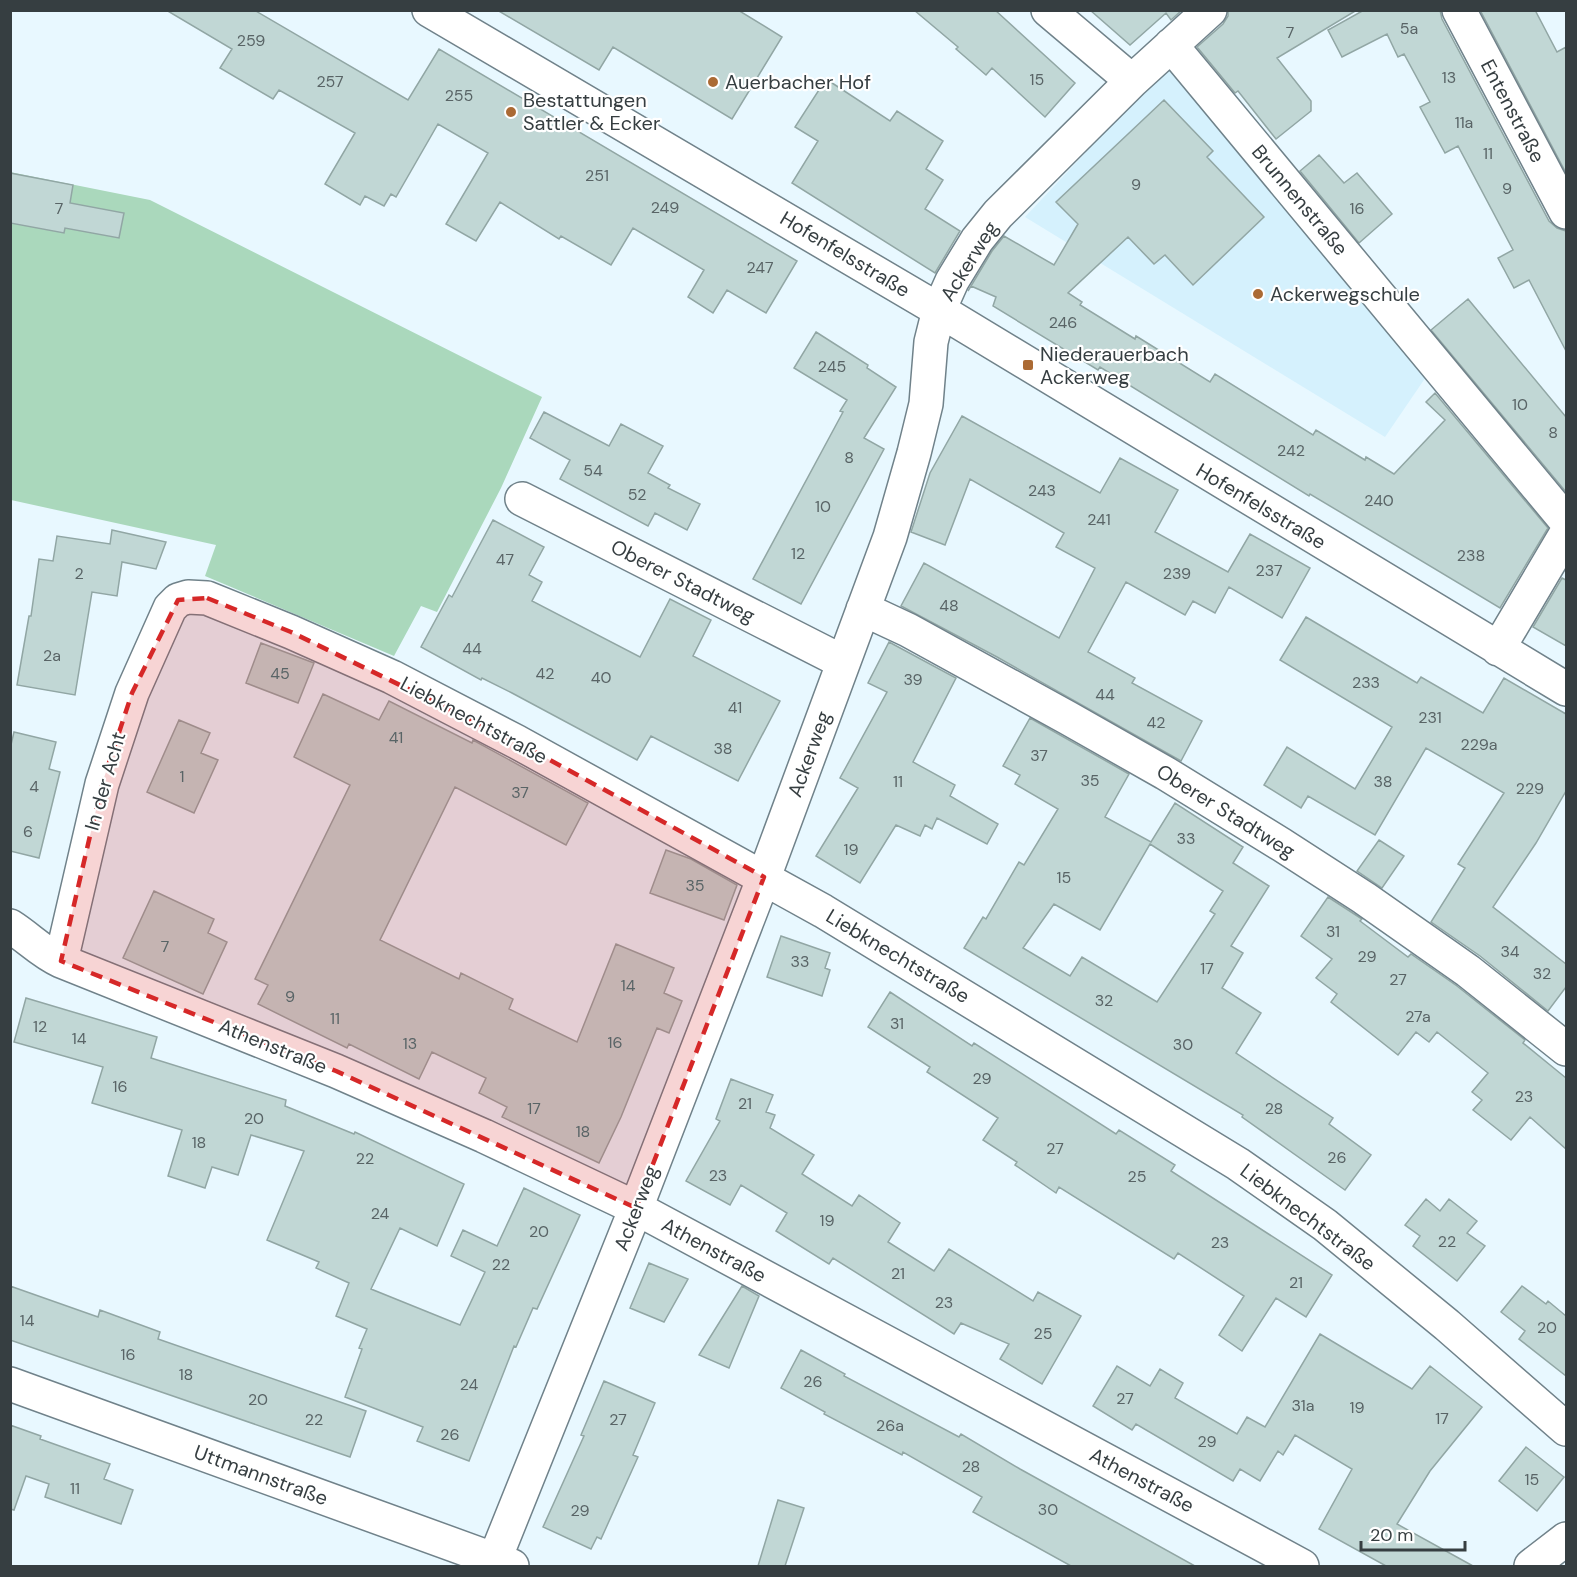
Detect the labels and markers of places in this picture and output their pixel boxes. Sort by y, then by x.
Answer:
place label: Auerbacher Hof [725,69,871,95]
marker: Auerbacher Hof [706,75,720,89]
place label: Bestattungen Sattler & Ecker [523,87,660,136]
marker: Bestattungen Sattler & Ecker [504,105,518,119]
place label: Ackerwegschule [1270,281,1420,307]
marker: Ackerwegschule [1251,287,1265,301]
place label: Niederauerbach Ackerweg [1040,341,1189,390]
marker: Niederauerbach Ackerweg [1021,358,1035,372]

